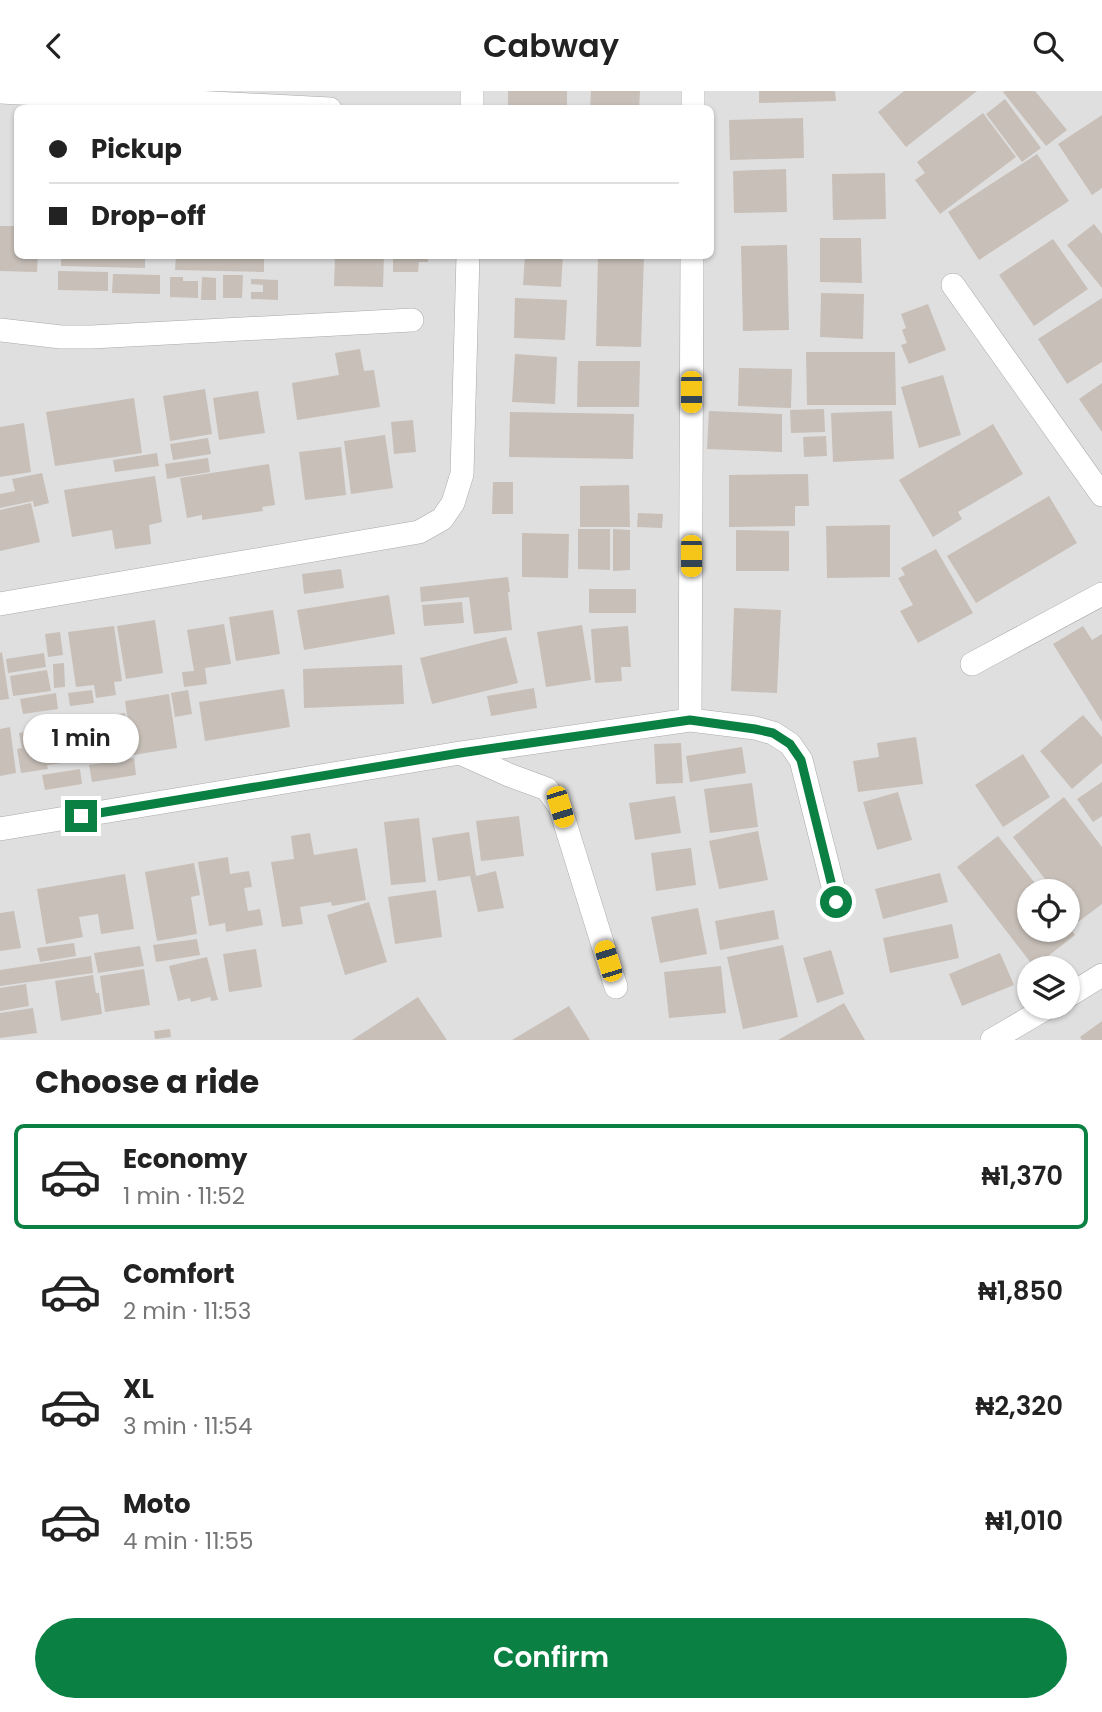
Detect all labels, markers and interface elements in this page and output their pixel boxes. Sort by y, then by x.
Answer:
text: Cabway [483,23,619,68]
icon: back [35,27,73,65]
icon: search [1029,27,1067,65]
text: Pickup [91,131,182,167]
text: Drop-off [91,198,206,234]
car [681,371,702,413]
car [681,535,702,577]
callout: 1 min [23,715,139,763]
text: 1 min [51,722,111,754]
car [544,784,577,830]
route end [65,800,97,832]
map controls [1017,879,1080,1019]
button: locate [1017,879,1080,942]
route start [820,886,852,918]
car [592,938,625,984]
button: layers [1017,956,1080,1019]
text: Choose a ride [35,1059,259,1104]
text: Economy [123,1141,247,1177]
icon: car [39,1145,102,1208]
text: ₦1,370 [982,1158,1063,1194]
text: 1 min · 11:52 [123,1180,245,1212]
text: Comfort [123,1256,235,1292]
icon: car [39,1260,102,1323]
text: ₦1,850 [978,1273,1063,1309]
text: 2 min · 11:53 [123,1295,251,1327]
text: XL [123,1371,154,1407]
icon: car [39,1375,102,1438]
text: ₦2,320 [975,1388,1063,1424]
text: 3 min · 11:54 [123,1410,252,1442]
text: Moto [123,1486,191,1522]
icon: car [39,1490,102,1553]
text: ₦1,010 [985,1503,1063,1539]
text: 4 min · 11:55 [123,1525,253,1557]
button: Confirm [35,1618,1067,1698]

